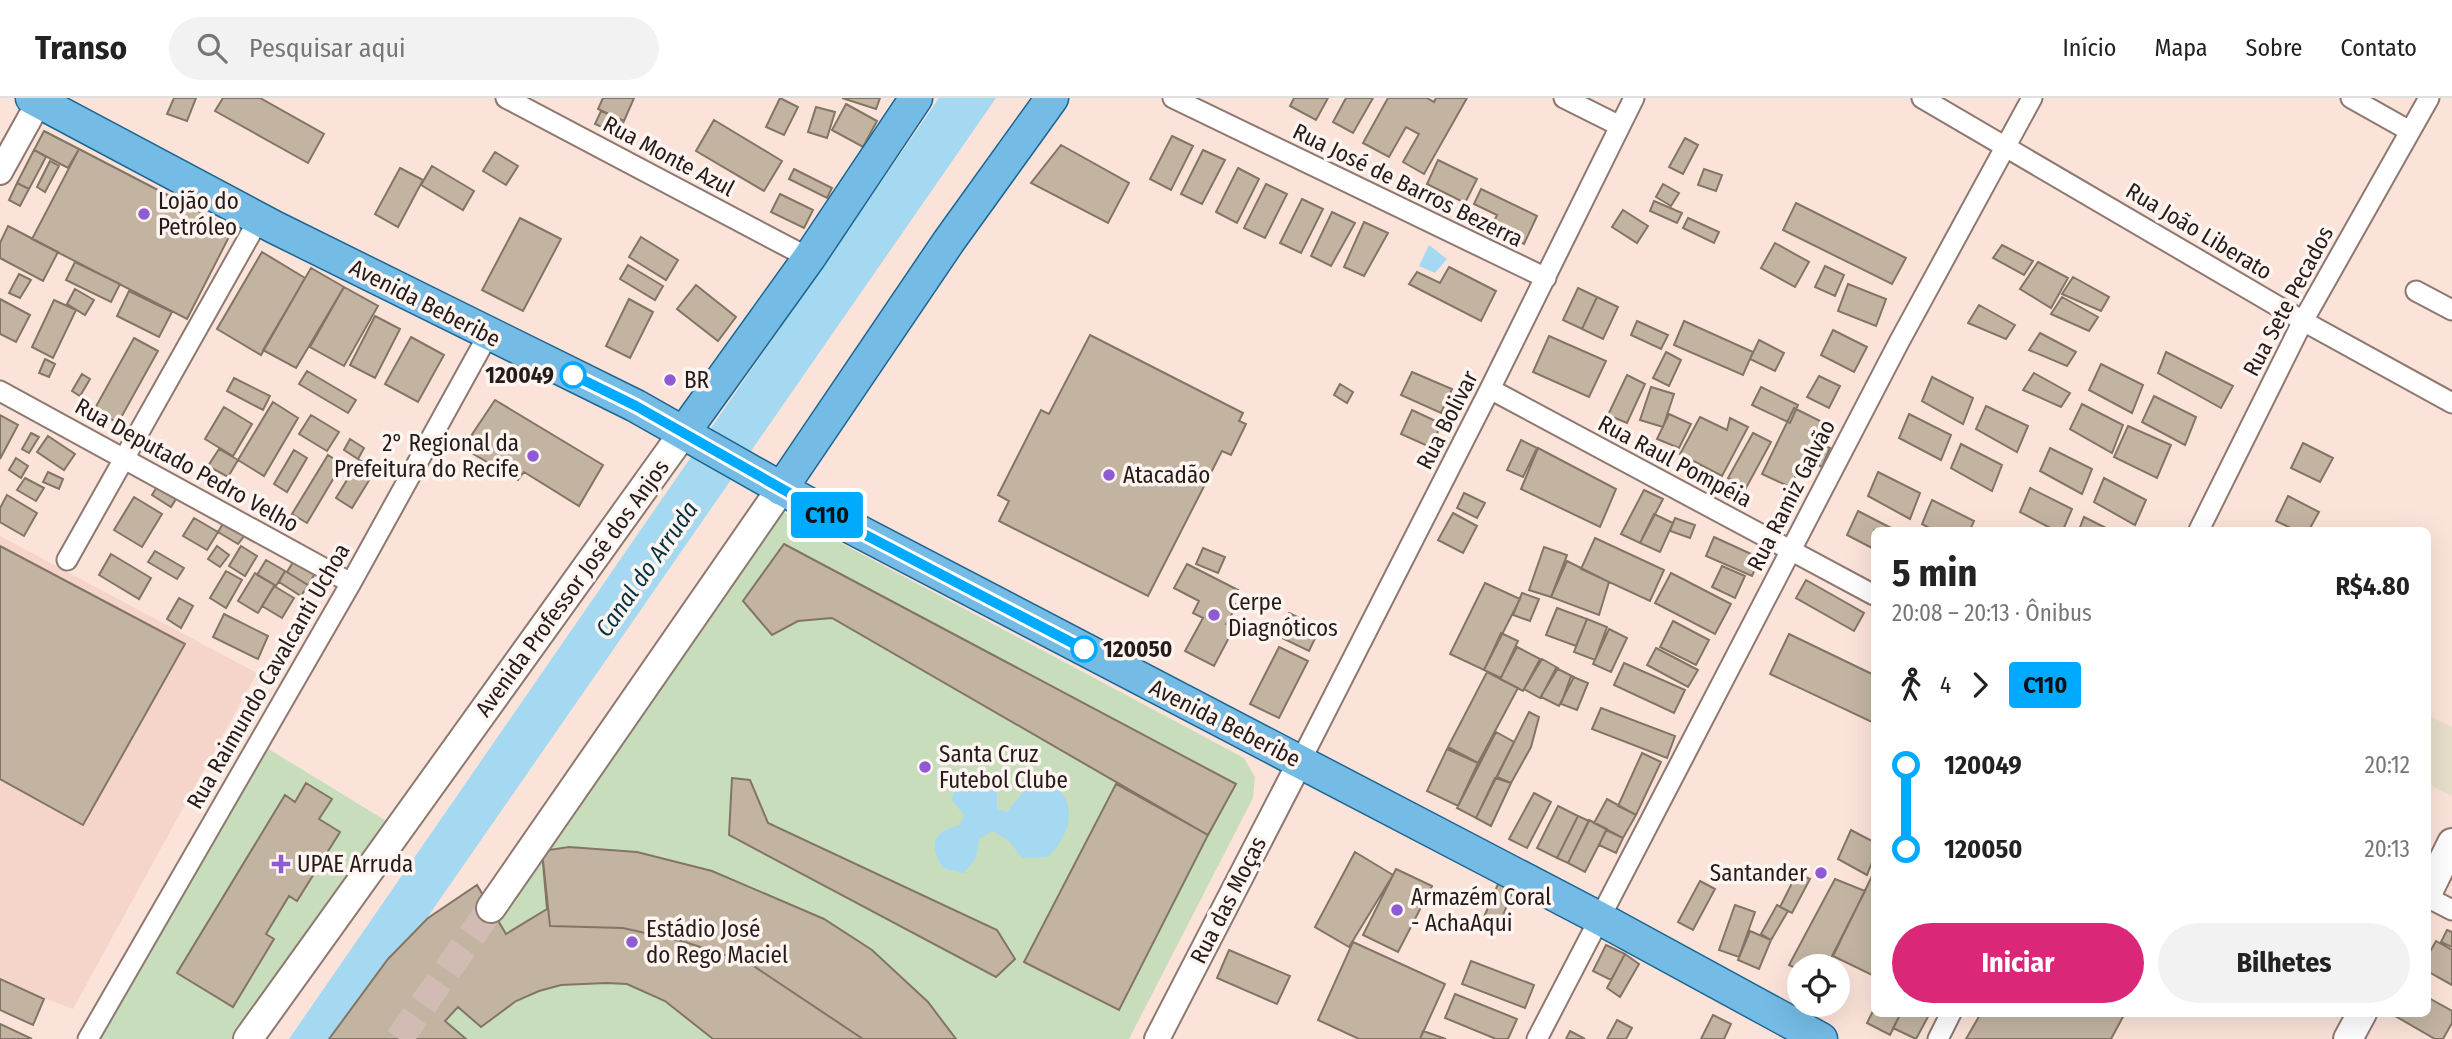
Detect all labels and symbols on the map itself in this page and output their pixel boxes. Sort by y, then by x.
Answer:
street label: Rua Monte Azul [598,110,740,202]
street label: Rua José de Barros Bezerra [1288,117,1528,253]
street label: Rua João Liberato [2121,176,2277,286]
place label: Lojão do Petróleo [158,187,239,241]
marker: Lojão do Petróleo [136,206,152,222]
street label: Rua Sete Pecados [2237,221,2339,381]
street label: Avenida Beberibe [345,253,505,353]
place label: 120049 [485,361,554,389]
marker: 120049 [560,362,586,388]
place label: BR [684,366,710,394]
street label: Rua Bolivar [1410,366,1484,474]
marker: BR [662,372,678,388]
street label: Rua Deputado Pedro Velho [70,392,304,538]
street label: Rua Raul Pompéia [1593,409,1757,513]
street label: Rua Ramiz Galvão [1741,415,1841,575]
place label: 2° Regional da Prefeitura do Recife [334,429,519,483]
marker: 2° Regional da Prefeitura do Recife [525,448,541,464]
street label: Avenida Professor José dos Anjos [469,454,675,722]
place label: Atacadão [1123,461,1210,489]
marker: Atacadão [1101,467,1117,483]
line badge: C110 [778,492,876,538]
water label: Canal do Arruda [590,496,704,642]
street label: Rua Raimundo Cavalcanti Uchoa [180,538,356,814]
place label: Cerpe Diagnóticos [1228,588,1338,642]
marker: Cerpe Diagnóticos [1206,607,1222,623]
place label: 120050 [1103,635,1172,663]
marker: 120050 [1071,636,1097,662]
street label: Avenida Beberibe [1145,673,1305,773]
place label: Santa Cruz Futebol Clube [939,740,1068,794]
marker: Santa Cruz Futebol Clube [917,759,933,775]
street label: Rua das Moças [1184,832,1272,968]
place label: UPAE Arruda [297,850,413,878]
marker: UPAE Arruda [271,854,291,874]
place label: Santander [1710,859,1807,887]
marker: Santander [1813,865,1829,881]
place label: Armazém Coral - AchaAqui [1411,883,1551,937]
marker: Armazém Coral - AchaAqui [1389,902,1405,918]
place label: Estádio José do Rego Maciel [646,915,788,969]
marker: Estádio José do Rego Maciel [624,934,640,950]

